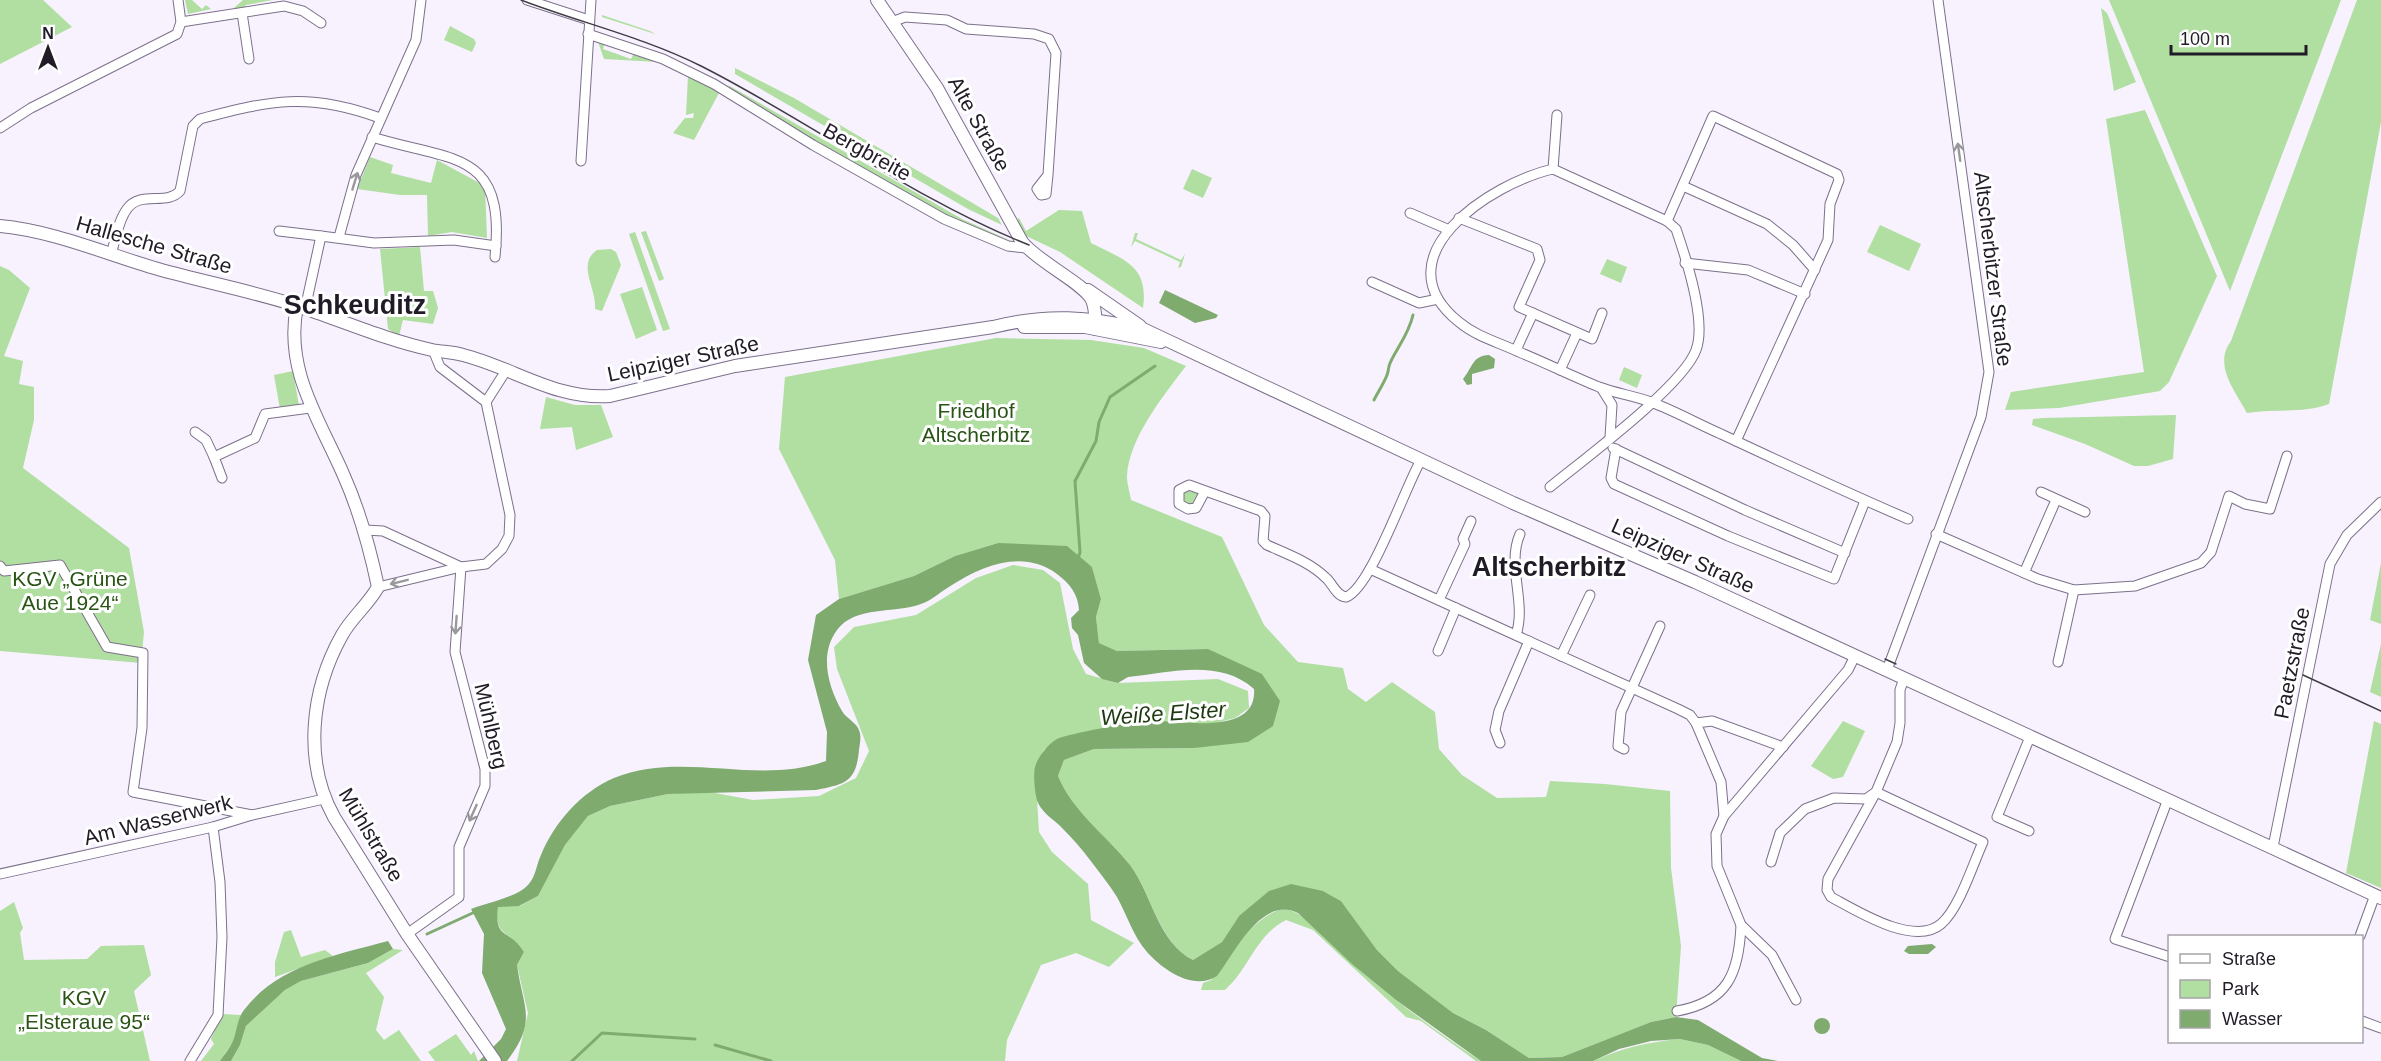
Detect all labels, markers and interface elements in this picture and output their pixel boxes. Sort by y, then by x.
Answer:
north arrow [18,18,78,78]
scale bar [2171,18,2306,56]
text: N [42,25,54,42]
text: 100 m [2180,29,2230,49]
street label: Alte Straße [944,72,1015,175]
street label: Bergbreite [819,118,915,185]
one-way arrow [1954,142,1965,162]
street label: Altscherbitzer Straße [1970,170,2017,368]
one-way arrow [350,172,361,191]
street label: Hallesche Straße [74,211,235,278]
district label: Schkeuditz [284,290,426,320]
street label: Leipziger Straße [605,331,761,386]
park label: Friedhof Altscherbitz [922,399,1030,446]
street label: Leipziger Straße [1608,514,1758,597]
district label: Altscherbitz [1472,552,1626,582]
park label: KGV „Grüne Aue 1924“ [12,567,128,614]
one-way arrow [390,576,409,588]
street label: Paetzstraße [2269,605,2314,721]
one-way arrow [451,614,462,634]
street label: Mühlberg [470,681,513,771]
water label: Weiße Elster [1100,697,1228,730]
street label: Mühlstraße [335,784,408,886]
street label: Am Wasserwerk [81,790,235,849]
one-way arrow [467,804,479,822]
legend [2168,935,2363,1043]
text: Straße [2222,949,2276,969]
text: Park [2222,979,2260,999]
park label: KGV „Elsteraue 95“ [18,986,150,1033]
text: Wasser [2222,1009,2282,1029]

